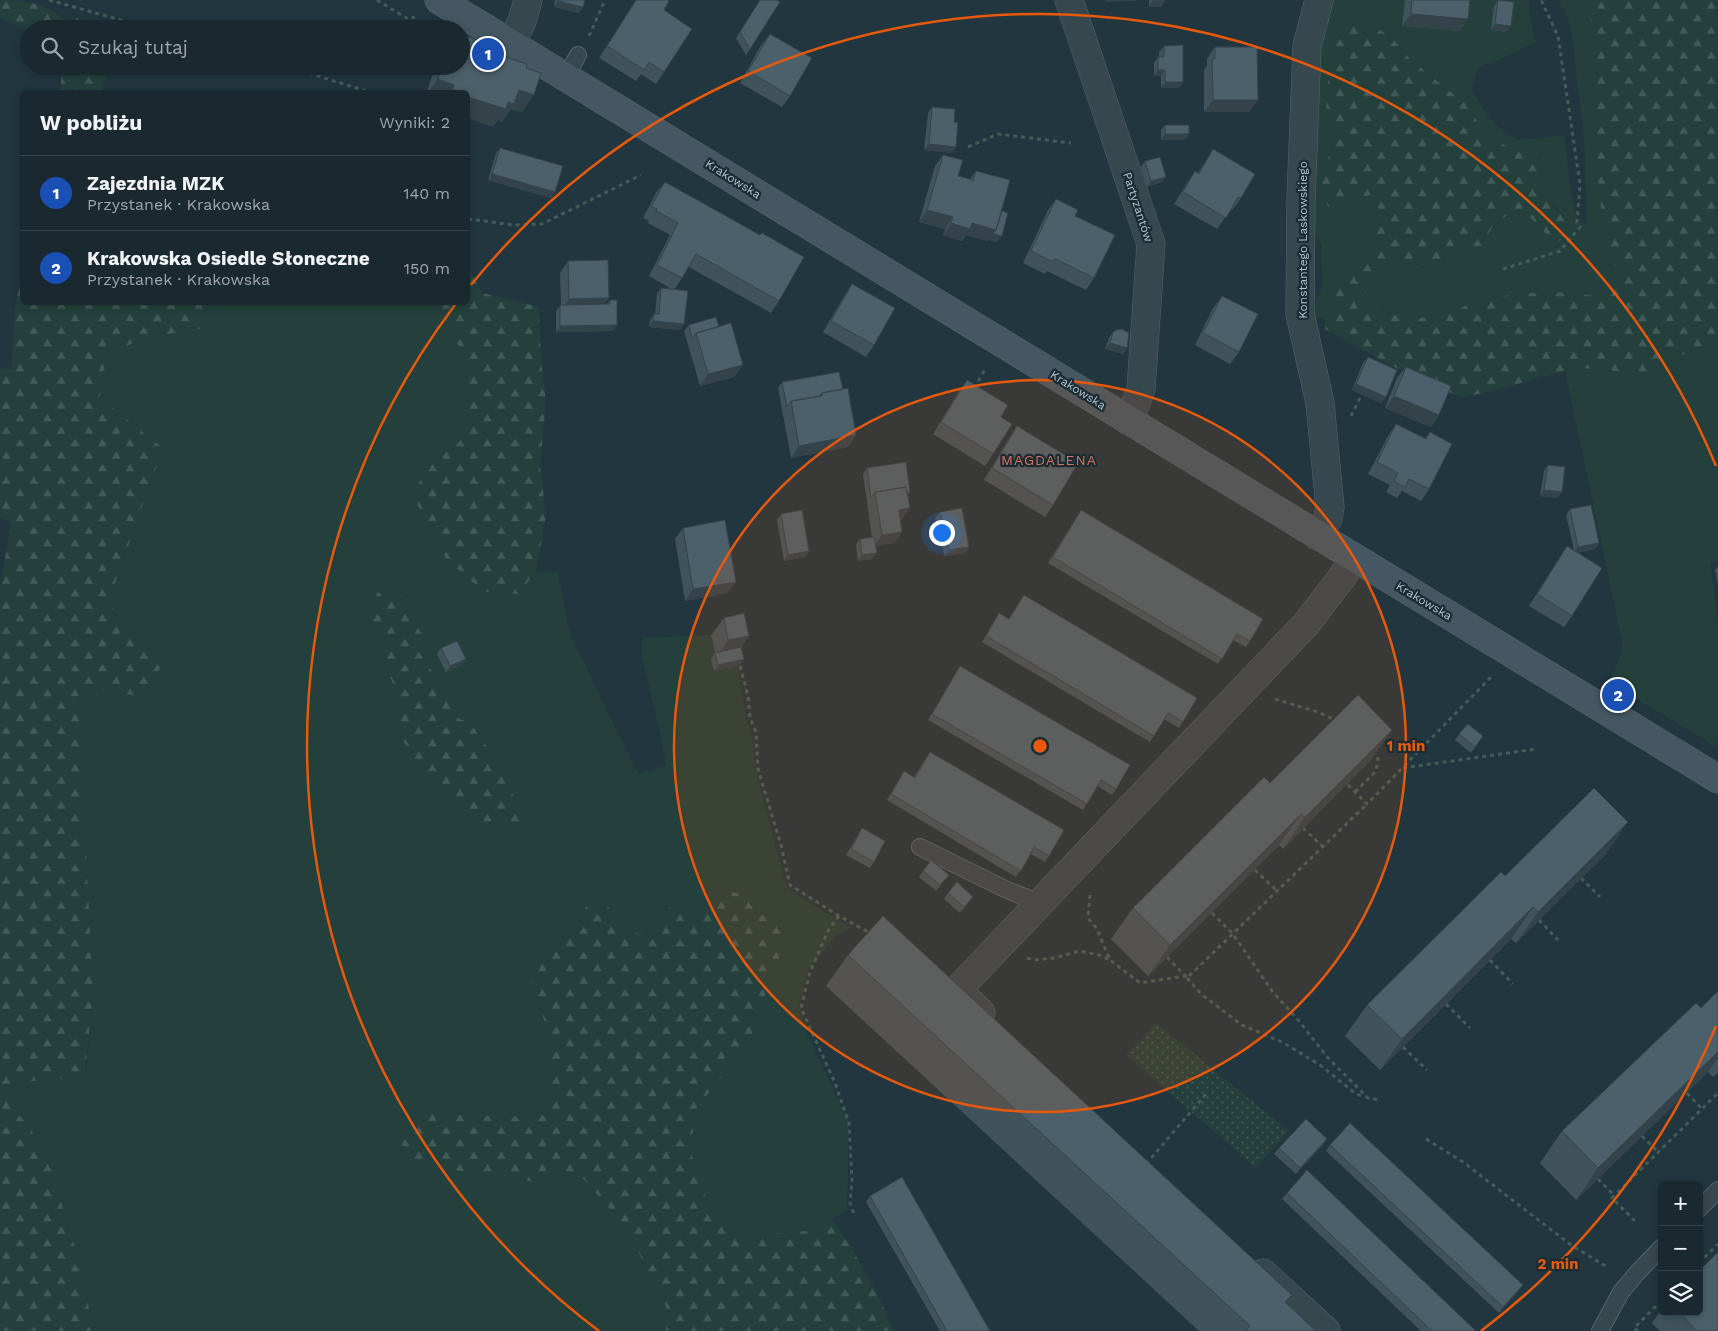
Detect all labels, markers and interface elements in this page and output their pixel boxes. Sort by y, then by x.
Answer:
search box [20,20,470,75]
icon: search [38,34,66,62]
pin: 1 [472,35,504,73]
text: Szukaj tutaj [78,36,188,59]
text: W pobliżu [40,110,142,135]
text: Wyniki: 2 [379,113,450,132]
street label: Krakowska [703,156,763,202]
street label: Konstantego Laskowskiego [1296,161,1310,319]
street label: Partyzantów [1120,170,1156,244]
text: Zajezdnia MZK [87,172,224,195]
text: 1 [53,184,59,203]
text: 140 m [403,184,450,203]
text: Przystanek · Krakowska [87,195,270,214]
text: Krakowska Osiedle Słoneczne [87,247,370,270]
text: 2 [51,259,61,278]
text: 150 m [404,259,450,278]
text: Przystanek · Krakowska [87,270,270,289]
street label: Krakowska [1048,367,1108,413]
district label: MAGDALENA [1001,452,1097,468]
your location [929,520,955,546]
street label: Krakowska [1394,579,1455,623]
pin: 2 [1602,676,1634,714]
centre of rings [1031,737,1049,755]
text: 1 min [1387,737,1425,755]
map controls [1658,1181,1703,1316]
button: + [1658,1181,1703,1226]
button: − [1658,1226,1703,1271]
text: 2 min [1537,1255,1579,1273]
button: layers [1658,1271,1703,1316]

